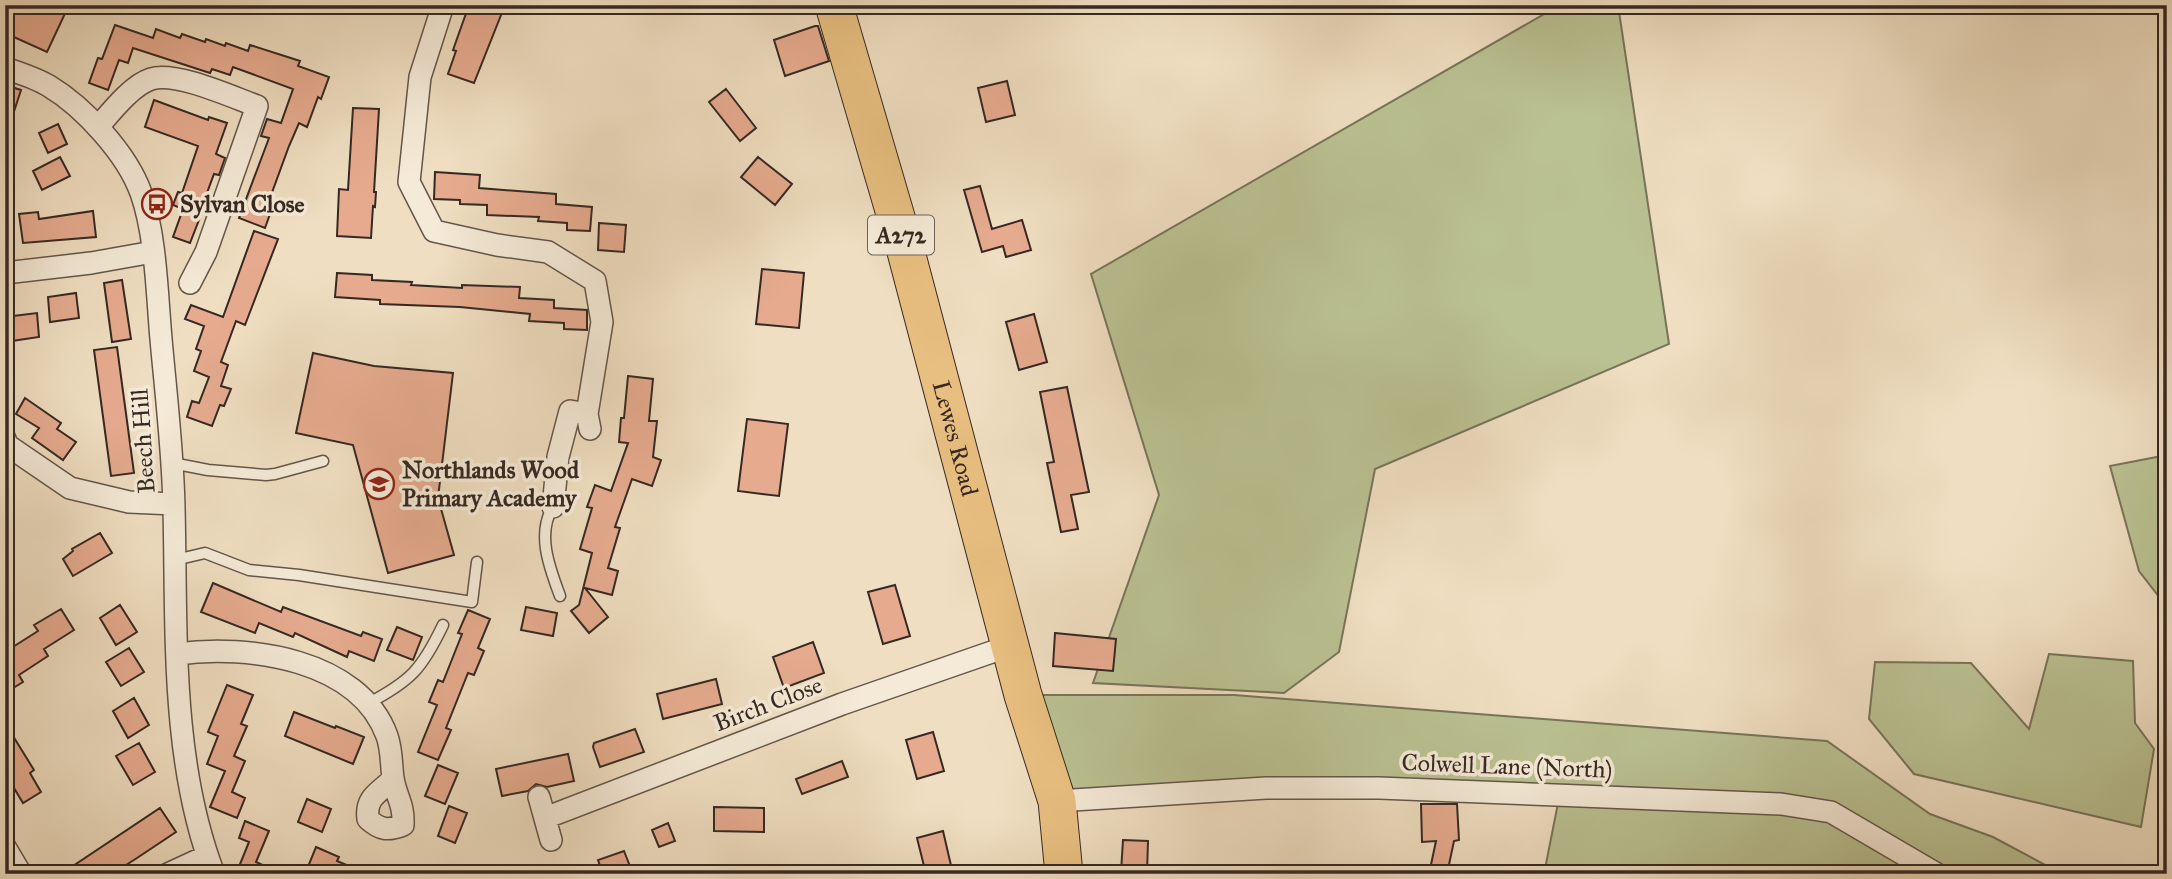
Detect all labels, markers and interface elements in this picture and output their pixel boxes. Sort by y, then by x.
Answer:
bus stop icon: Sylvan Close [140,187,174,221]
place label: Sylvan Close [180,189,305,219]
road number: A272 [868,216,934,254]
street label: Lewes Road [926,377,985,499]
street label: Beech Hill [124,387,162,494]
place label: Northlands Wood Primary Academy [402,455,580,513]
school or university icon: Northlands Wood Primary Academy [362,467,396,501]
street label: Birch Close [710,670,826,738]
street label: Colwell Lane (North) [1401,747,1613,785]

